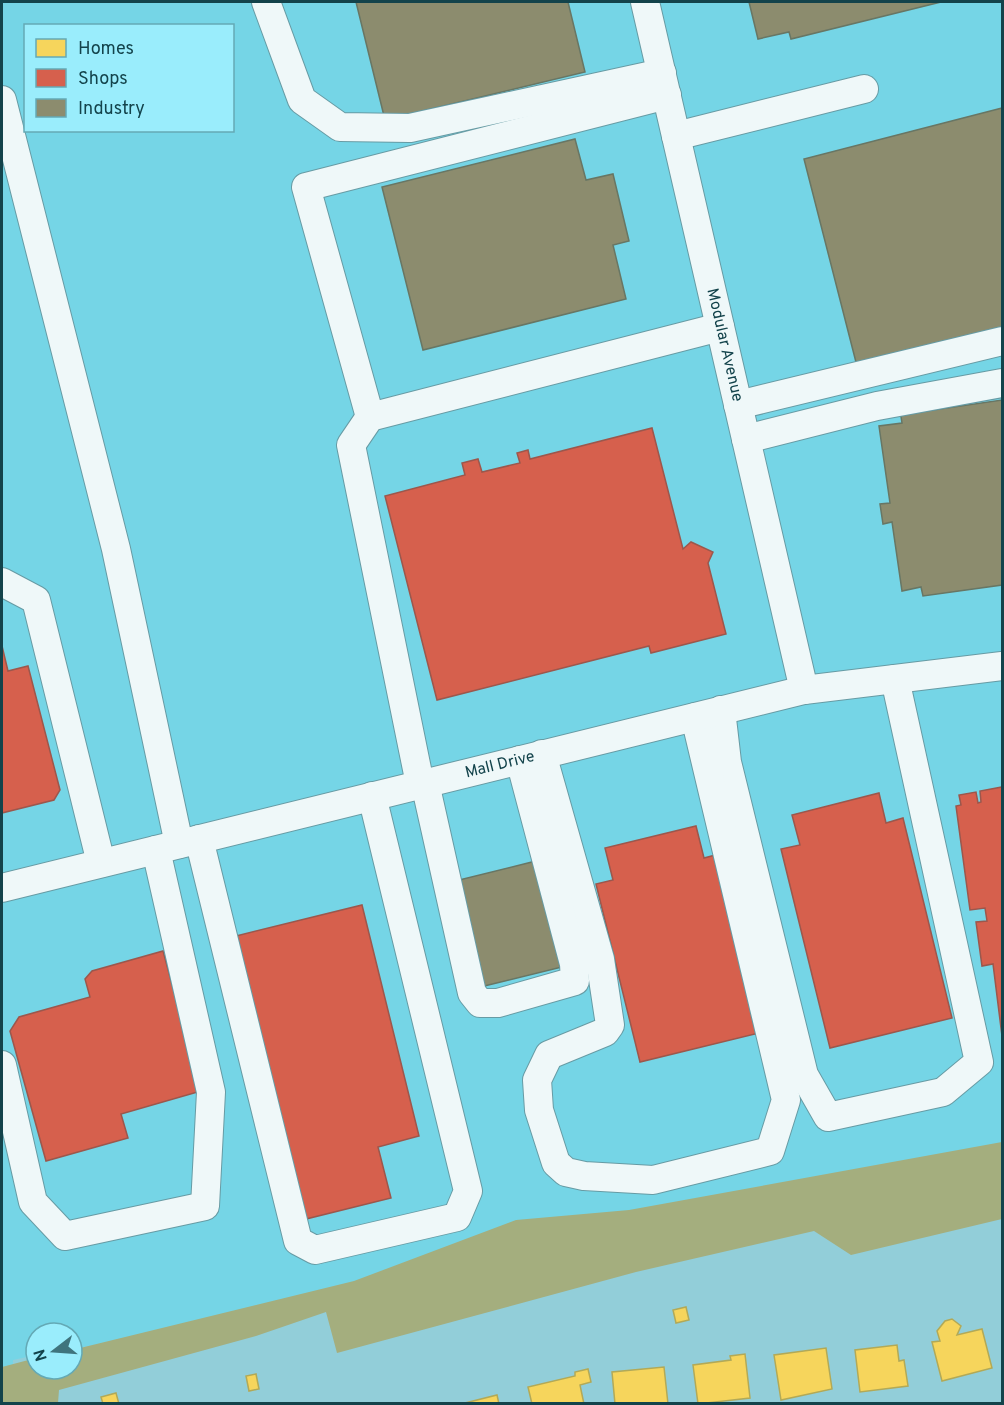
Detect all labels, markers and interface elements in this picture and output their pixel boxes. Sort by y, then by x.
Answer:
legend [24,24,234,132]
text: Homes [78,38,134,61]
text: Shops [78,68,128,91]
text: Industry [78,98,145,121]
street label: Modular Avenue [701,286,747,404]
street label: Mall Drive [463,747,537,783]
north arrow [24,1321,84,1381]
text: N [30,1346,53,1363]

